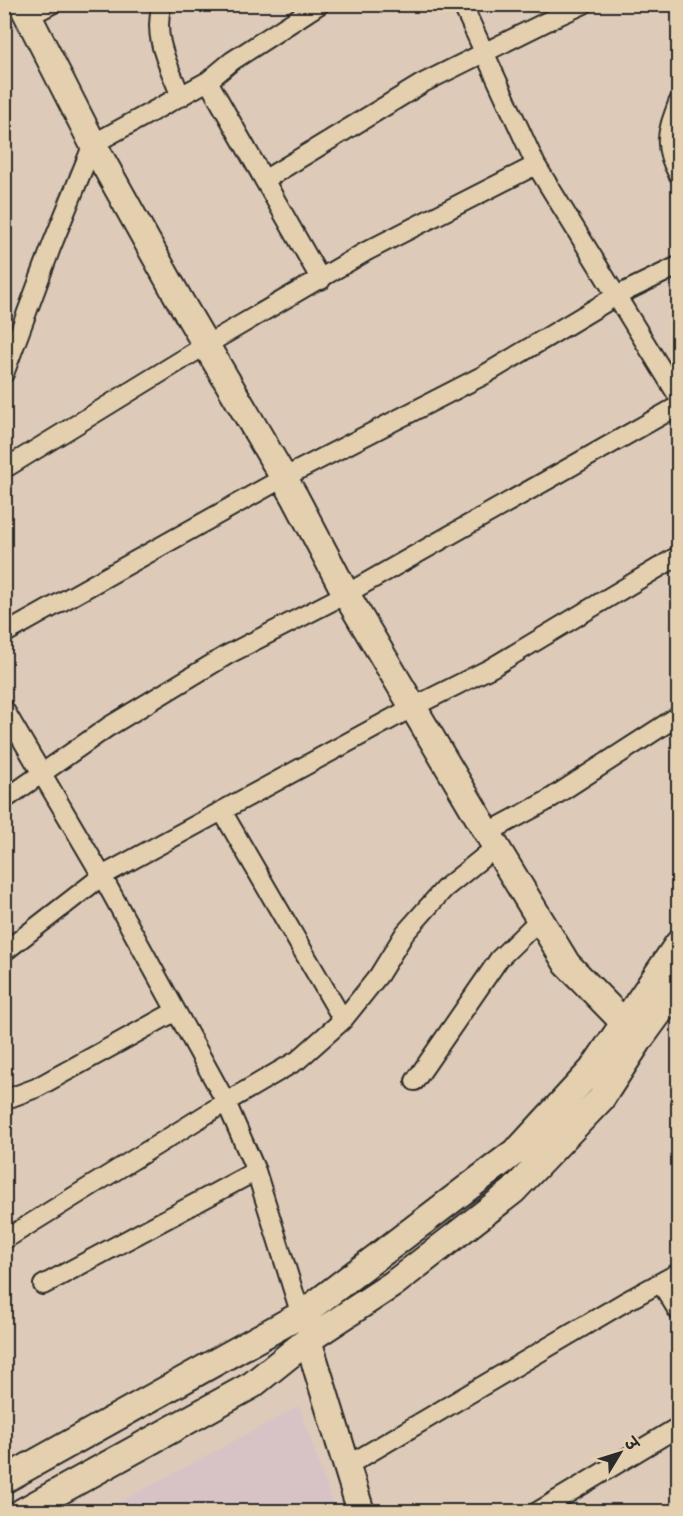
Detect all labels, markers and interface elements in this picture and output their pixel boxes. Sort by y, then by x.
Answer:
north arrow [590,1423,650,1483]
text: उ [619,1432,643,1455]

